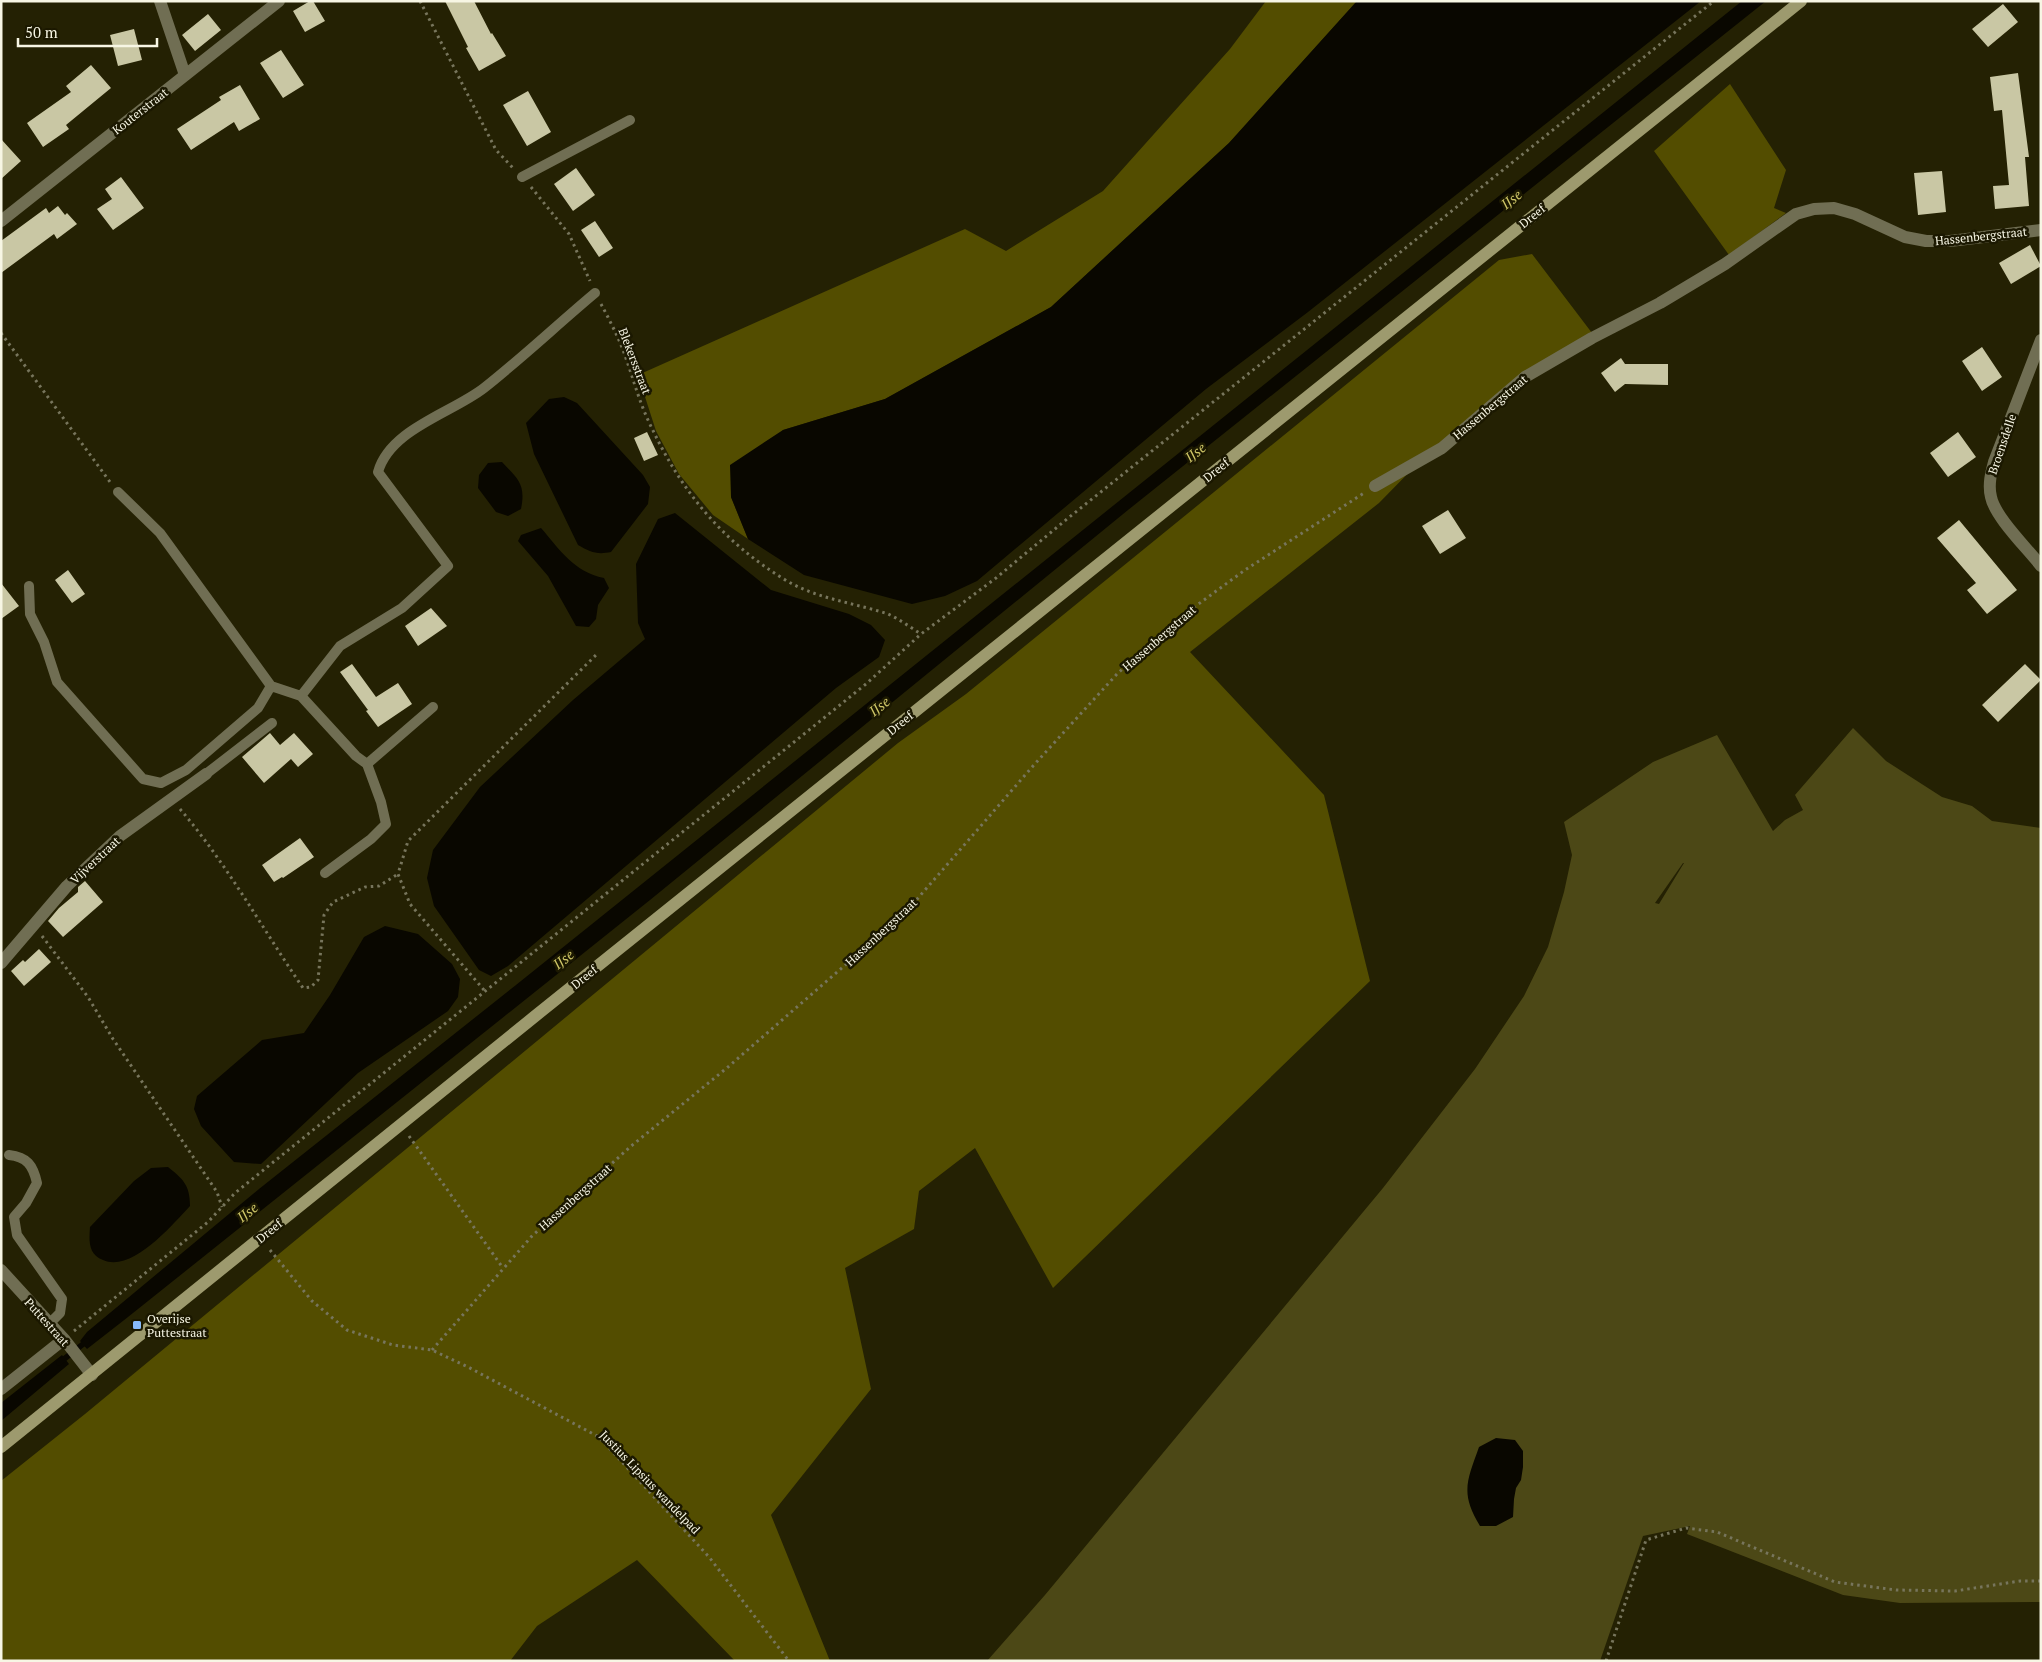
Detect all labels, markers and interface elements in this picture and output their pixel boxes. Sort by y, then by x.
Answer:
scale bar [18,15,156,47]
text: 50 m [25,22,58,42]
street label: Kouterstraat [109,84,171,137]
water label: IJse [1496,184,1526,214]
street label: Dreef [1516,200,1549,231]
street label: Hassenbergstraat [1934,224,2028,248]
street label: Blekersstraat [616,326,655,397]
street label: Hassenbergstraat [1450,371,1531,443]
street label: Broensdelle [1985,412,2019,476]
water label: IJse [1180,437,1210,467]
street label: Dreef [1200,454,1233,485]
street label: Hassenbergstraat [1119,602,1199,674]
water label: IJse [864,691,894,721]
street label: Dreef [884,707,917,738]
street label: Vijverstraat [67,833,123,887]
street label: Hassenbergstraat [842,895,920,969]
water label: IJse [548,944,578,974]
street label: Dreef [568,961,601,992]
street label: Hassenbergstraat [536,1160,615,1234]
water label: IJse [232,1197,262,1227]
street label: Dreef [253,1215,286,1246]
street label: Puttestraat [21,1295,73,1350]
place label: Overijse Puttestraat [147,1311,207,1340]
marker: Overijse Puttestraat [131,1319,143,1331]
street label: Justius Lipsius wandelpad [597,1427,703,1537]

